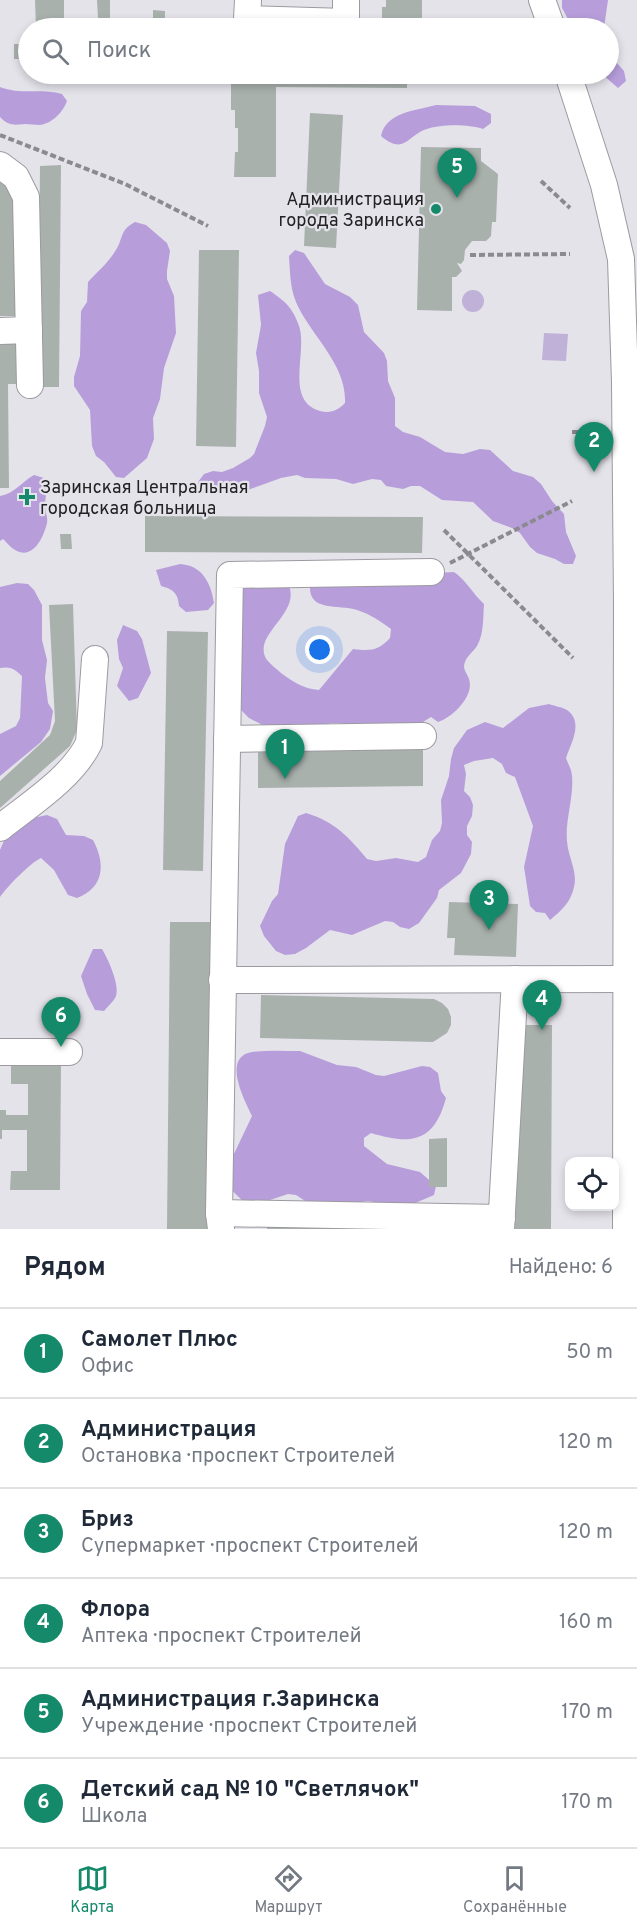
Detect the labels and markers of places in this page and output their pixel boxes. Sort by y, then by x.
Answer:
pin: 5 [438,148,476,198]
place label: Администрация города Заринска [279,189,424,233]
marker: Администрация города Заринска [429,202,443,216]
pin: 2 [574,422,614,472]
place label: Заринская Центральная городская больница [40,477,249,521]
marker: Заринская Центральная городская больница [18,488,36,506]
pin: 1 [266,730,304,779]
pin: 3 [470,880,508,930]
pin: 4 [522,980,562,1030]
pin: 6 [42,998,80,1047]

